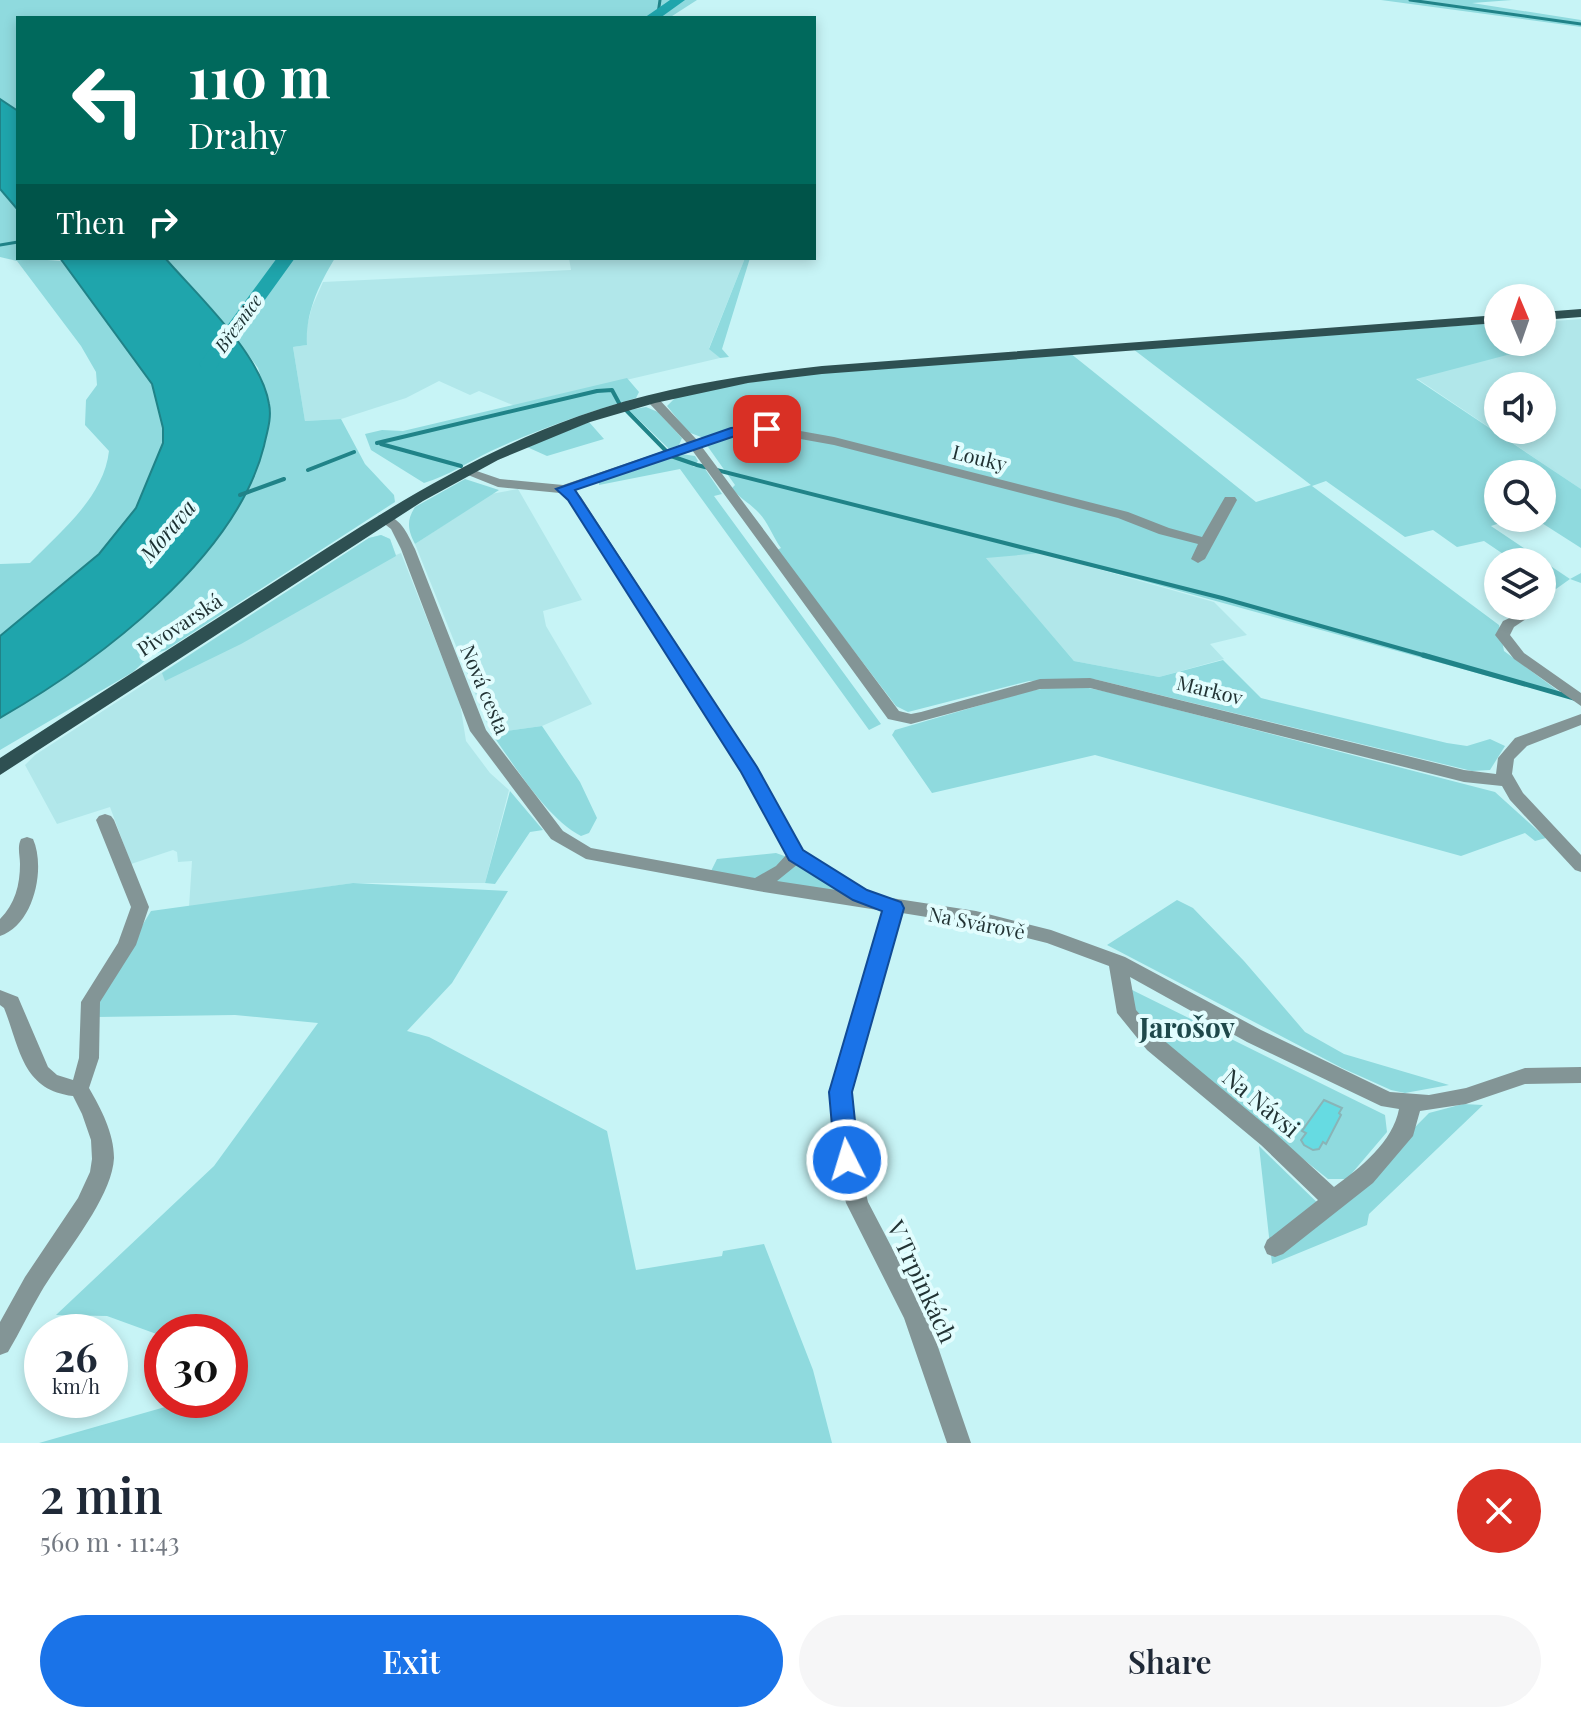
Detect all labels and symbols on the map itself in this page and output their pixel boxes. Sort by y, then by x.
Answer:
north arrow [1484,284,1556,356]
water label: Březnice [208,289,267,357]
pin [733,395,801,463]
street label: Louky [950,437,1010,477]
water label: Morava [131,492,202,568]
street label: Pivovarská [131,586,227,662]
street label: Nová cesta [455,640,517,738]
street label: Markov [1174,668,1246,710]
street label: Na Svárově [926,899,1028,945]
district label: Jarošov [1138,1008,1235,1045]
street label: Na Návsi [1217,1060,1307,1144]
position arrow [805,1118,889,1202]
street label: V Trpinkách [880,1214,965,1347]
speed limit sign: 30 [144,1314,248,1418]

